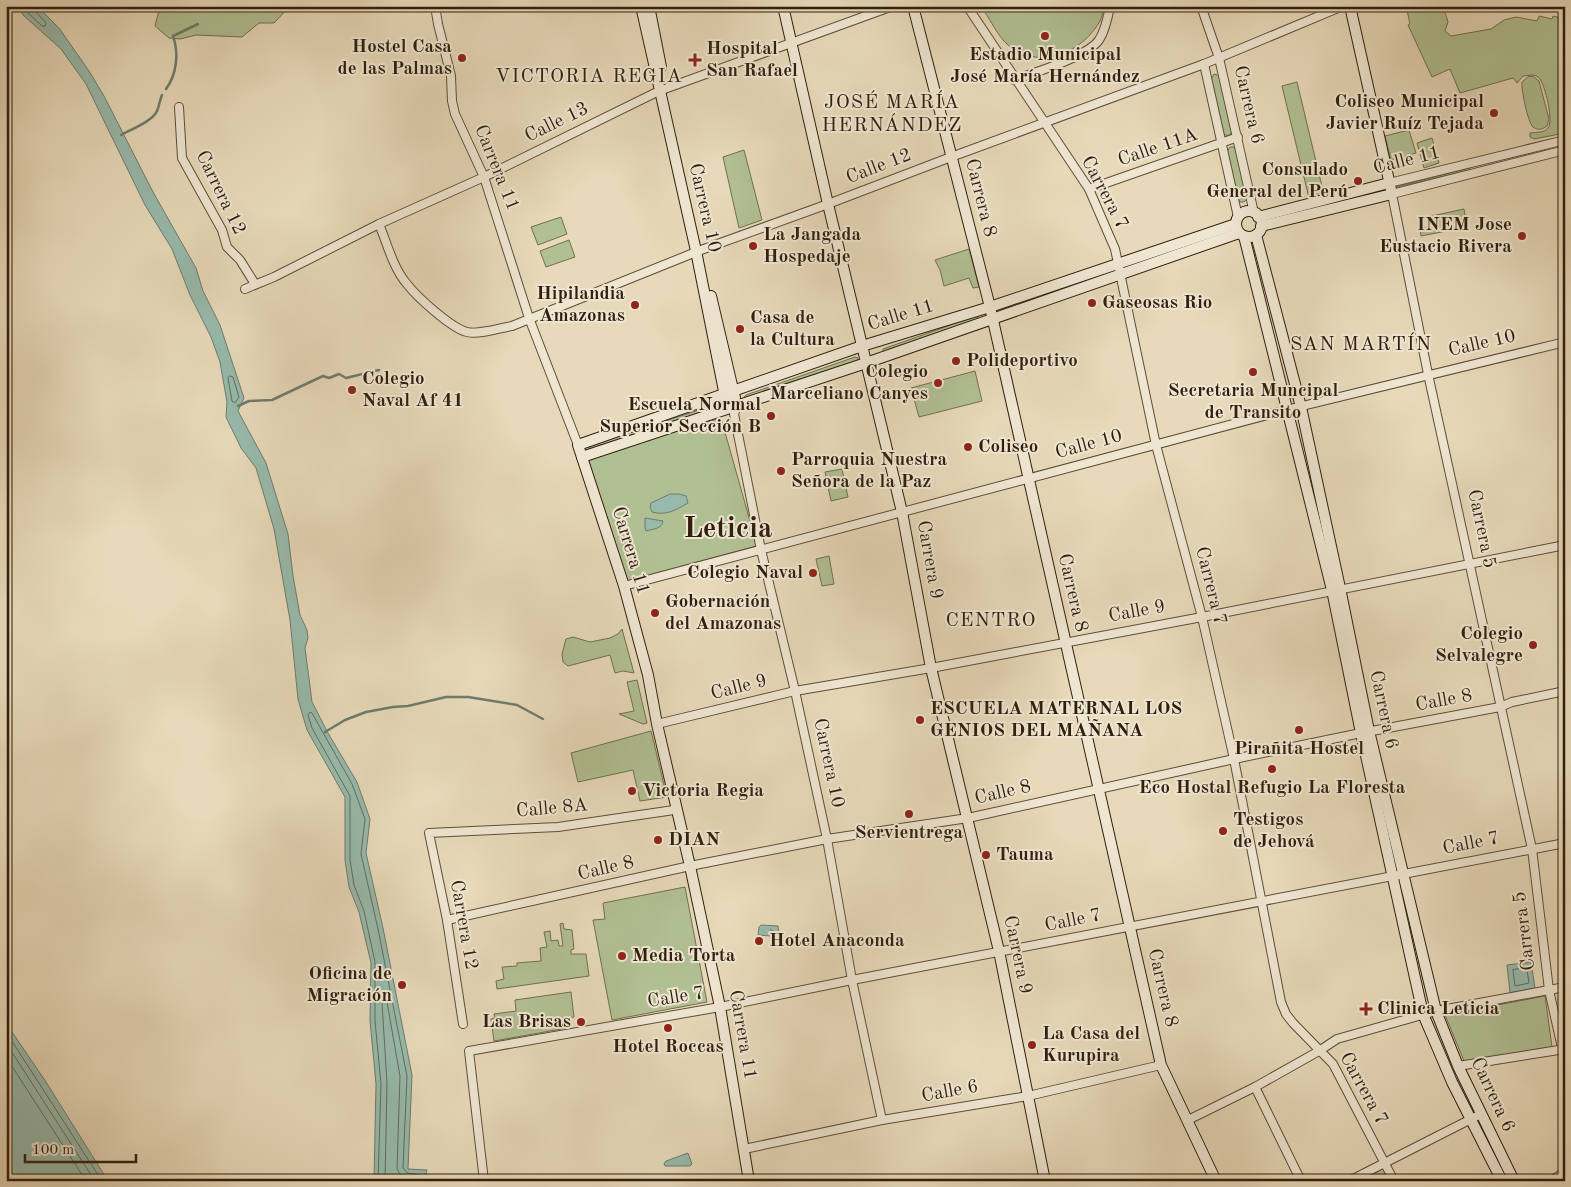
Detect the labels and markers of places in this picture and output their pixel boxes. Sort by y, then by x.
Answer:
marker: Estadio Municipal José María Hernández [1039,30,1051,42]
place label: Hostel Casa de las Palmas [337,38,452,79]
place label: Hospital San Rafael [706,40,798,81]
place label: Estadio Municipal José María Hernández [950,46,1140,87]
marker: Hostel Casa de las Palmas [456,52,468,64]
marker: Hospital San Rafael [688,53,702,67]
place label: Coliseo Municipal Javier Ruíz Tejada [1326,93,1484,134]
marker: Coliseo Municipal Javier Ruíz Tejada [1488,107,1500,119]
place label: Consulado General del Perú [1206,161,1348,202]
marker: Consulado General del Perú [1352,175,1364,187]
place label: INEM Jose Eustacio Rivera [1379,216,1512,257]
place label: La Jangada Hospedaje [763,226,862,267]
marker: INEM Jose Eustacio Rivera [1516,230,1528,242]
marker: La Jangada Hospedaje [747,240,759,252]
place label: Hipilandia Amazonas [536,285,625,326]
place label: Gaseosas Rio [1102,294,1212,313]
marker: Gaseosas Rio [1086,297,1098,309]
marker: Hipilandia Amazonas [629,299,641,311]
place label: Casa de la Cultura [750,309,835,350]
marker: Casa de la Cultura [734,323,746,335]
place label: Polideportivo [966,352,1078,371]
marker: Polideportivo [950,355,962,367]
place label: Colegio Marceliano Canyes [770,363,928,404]
marker: Secretaria Muncipal de Transito [1247,366,1259,378]
place label: Colegio Naval Af 41 [362,370,464,411]
marker: Colegio Marceliano Canyes [932,377,944,389]
place label: Secretaria Muncipal de Transito [1168,382,1338,423]
marker: Colegio Naval Af 41 [346,384,358,396]
place label: Escuela Normal Superior Sección B [599,396,761,437]
marker: Escuela Normal Superior Sección B [765,410,777,422]
place label: Coliseo [978,438,1038,457]
marker: Coliseo [962,441,974,453]
place label: Parroquia Nuestra Señora de la Paz [791,451,947,492]
marker: Parroquia Nuestra Señora de la Paz [775,465,787,477]
place label: Colegio Naval [687,564,803,583]
marker: Colegio Naval [807,567,819,579]
place label: Gobernación del Amazonas [665,593,781,634]
marker: Gobernación del Amazonas [649,607,661,619]
place label: Colegio Selvalegre [1435,625,1523,666]
marker: Colegio Selvalegre [1527,639,1539,651]
place label: ESCUELA MATERNAL LOS GENIOS DEL MAÑANA [930,700,1182,741]
marker: ESCUELA MATERNAL LOS GENIOS DEL MAÑANA [914,714,926,726]
marker: Pirañita Hostel [1293,724,1305,736]
place label: Pirañita Hostel [1234,740,1364,759]
marker: Eco Hostal Refugio La Floresta [1266,763,1278,775]
place label: Eco Hostal Refugio La Floresta [1139,779,1406,798]
place label: Victoria Regia [642,782,764,801]
marker: Victoria Regia [626,785,638,797]
marker: Servientrega [903,808,915,820]
place label: Testigos de Jehová [1233,811,1315,852]
place label: Servientrega [855,824,964,843]
marker: Testigos de Jehová [1217,825,1229,837]
place label: DIAN [668,831,721,850]
marker: DIAN [652,834,664,846]
place label: Tauma [996,846,1054,865]
marker: Tauma [980,849,992,861]
place label: Hotel Anaconda [769,932,905,951]
marker: Hotel Anaconda [753,935,765,947]
place label: Media Torta [632,947,736,966]
marker: Media Torta [616,950,628,962]
place label: Oficina de Migración [306,965,392,1006]
marker: Oficina de Migración [396,979,408,991]
place label: Clinica Leticia [1377,1000,1500,1019]
marker: Clinica Leticia [1359,1002,1373,1016]
place label: Las Brisas [482,1013,571,1032]
marker: Las Brisas [575,1016,587,1028]
marker: Hotel Roccas [662,1022,674,1034]
place label: La Casa del Kurupira [1042,1025,1140,1066]
place label: Hotel Roccas [612,1038,724,1057]
marker: La Casa del Kurupira [1026,1039,1038,1051]

